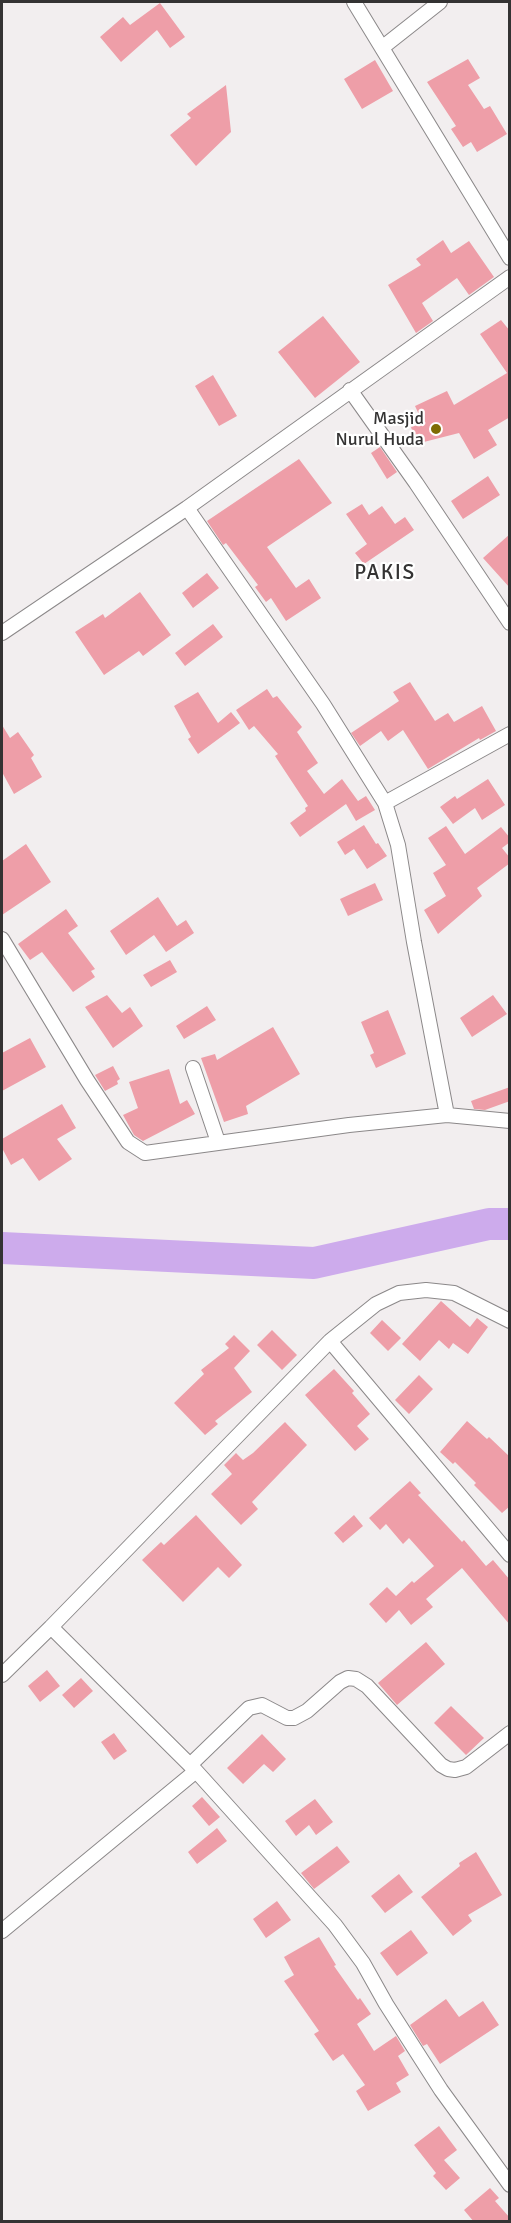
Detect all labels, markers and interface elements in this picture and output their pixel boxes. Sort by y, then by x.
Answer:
place label: Masjid Nurul Huda [336,408,424,450]
marker: Masjid Nurul Huda [429,422,443,436]
district label: PAKIS [354,560,416,586]

